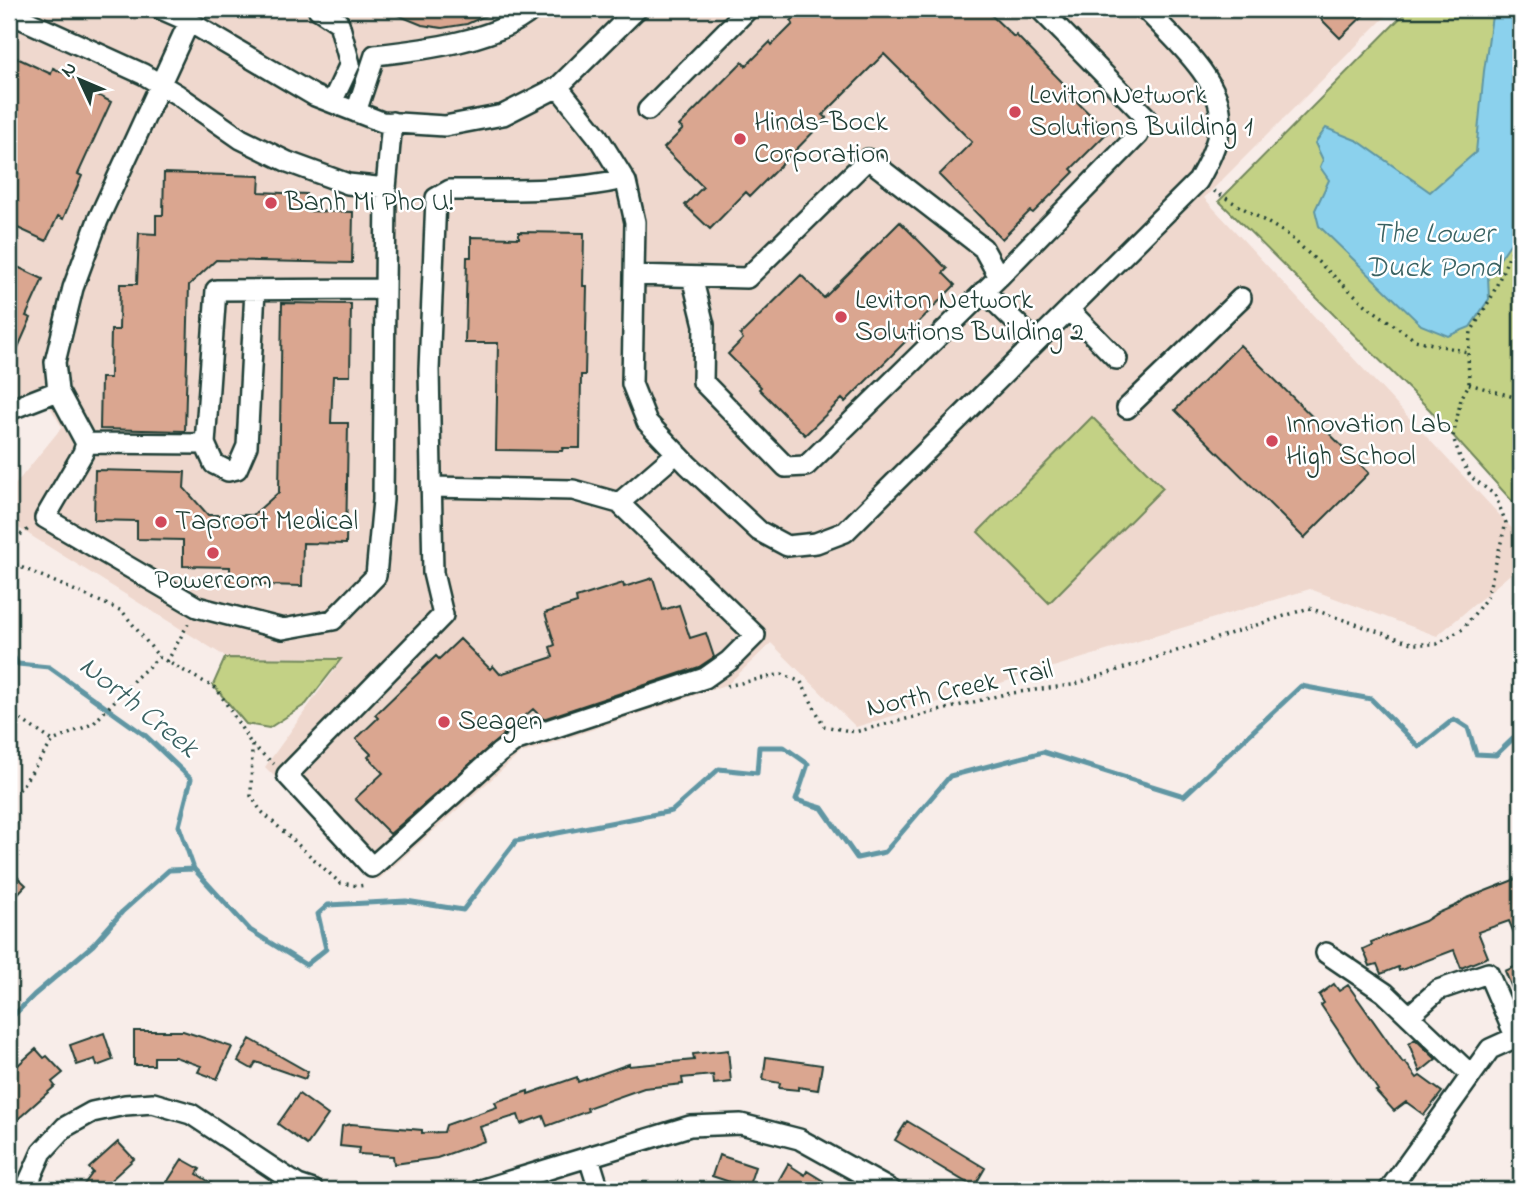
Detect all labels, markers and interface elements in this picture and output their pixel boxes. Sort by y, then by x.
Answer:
north arrow [46,46,116,116]
text: N [55,56,84,84]
place label: Leviton Network Solutions Building 1 [1029,76,1253,149]
place label: Hinds-Bock Corporation [754,103,889,176]
marker: Leviton Network Solutions Building 1 [1007,104,1023,120]
marker: Hinds-Bock Corporation [732,131,748,147]
place label: Banh Mi Pho U! [284,183,453,224]
marker: Banh Mi Pho U! [263,195,279,211]
water label: The Lower Duck Pond [1365,213,1502,291]
place label: Leviton Network Solutions Building 2 [855,281,1084,354]
marker: Leviton Network Solutions Building 2 [833,309,849,325]
place label: Innovation Lab High School [1286,405,1451,478]
marker: Innovation Lab High School [1264,433,1280,449]
place label: Taproot Medical [175,502,358,543]
marker: Taproot Medical [153,514,169,530]
marker: Powercom [205,545,221,561]
place label: Powercom [154,561,272,602]
water label: North Creek [69,646,209,771]
street label: North Creek Trail [863,650,1057,730]
place label: Seagen [458,702,543,743]
marker: Seagen [436,714,452,730]

